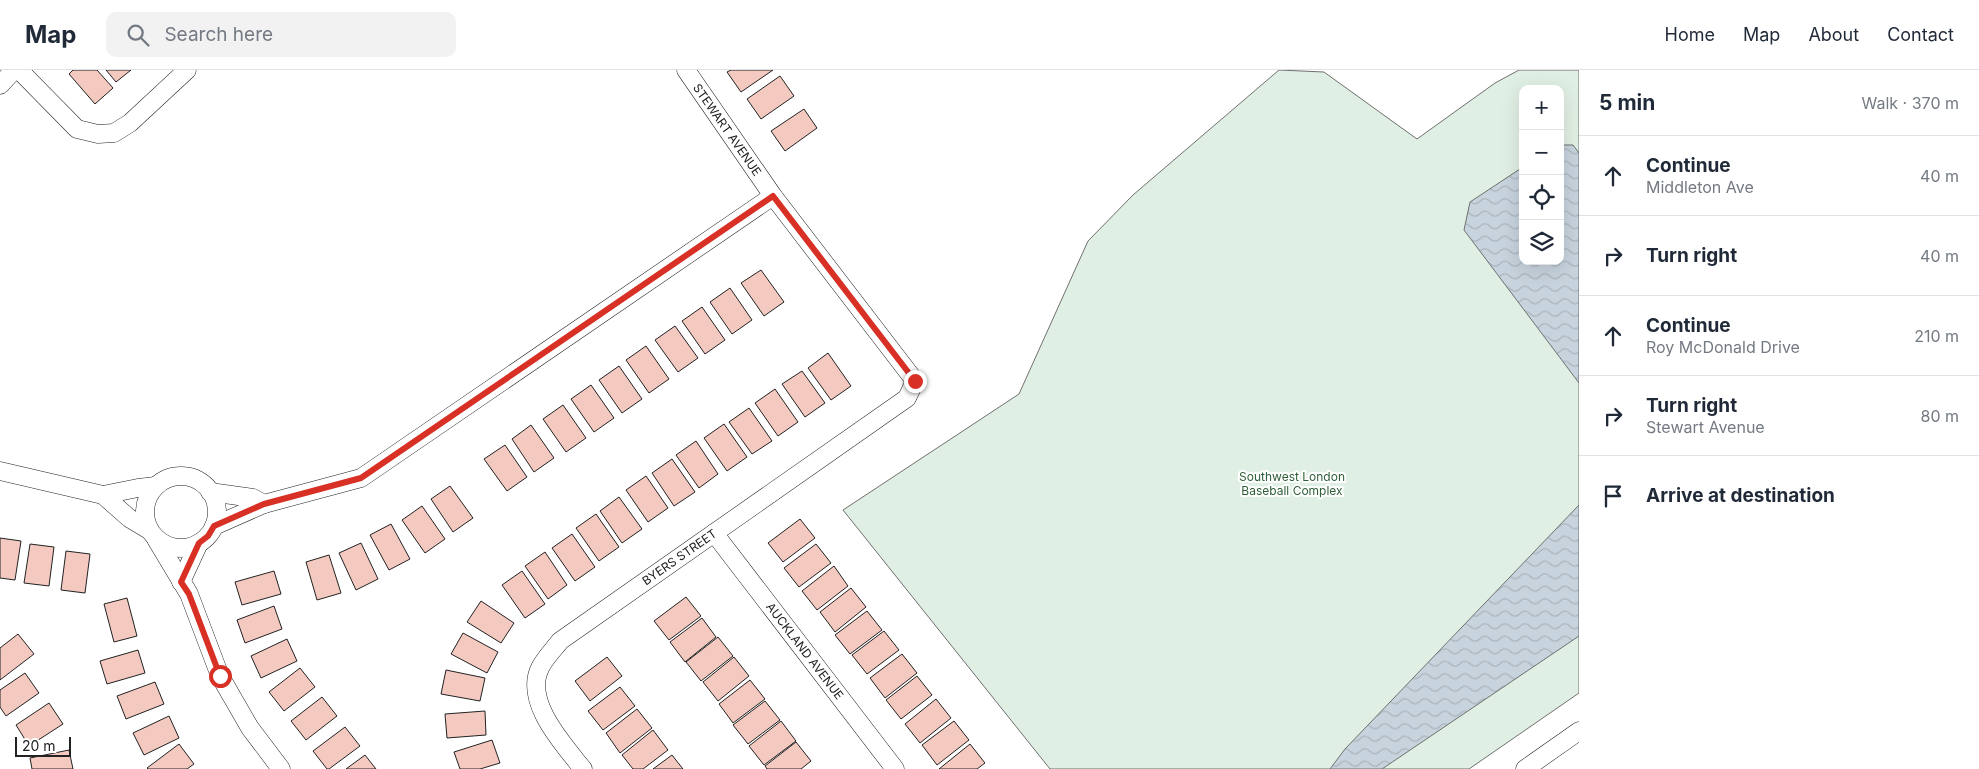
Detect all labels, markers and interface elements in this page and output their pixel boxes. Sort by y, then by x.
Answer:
search box [106,12,456,57]
text: Map [25,20,76,49]
icon: search [124,21,152,49]
text: Search here [164,23,273,46]
text: Home [1665,24,1715,45]
text: Map [1743,24,1780,45]
text: About [1808,24,1859,45]
text: Contact [1887,24,1954,45]
street label: STEWART AVENUE [690,81,765,179]
map controls [1519,85,1564,265]
button: + [1519,85,1564,130]
text: 5 min [1599,90,1655,115]
text: Walk · 370 m [1862,93,1959,113]
button: − [1519,130,1564,175]
text: Continue [1646,154,1731,177]
icon: ahead [1599,162,1627,190]
text: 40 m [1920,166,1959,186]
button: locate [1519,175,1564,220]
text: Middleton Ave [1646,177,1754,197]
button: layers [1519,220,1564,265]
icon: right [1599,242,1627,270]
text: Turn right [1646,244,1737,267]
text: 40 m [1920,246,1959,266]
text: Continue [1646,314,1731,337]
icon: ahead [1599,322,1627,350]
text: 210 m [1914,326,1959,346]
text: Roy McDonald Drive [1646,337,1800,357]
route end [904,370,927,393]
text: Turn right [1646,394,1737,417]
icon: right [1599,402,1627,430]
text: 80 m [1920,406,1959,426]
text: Stewart Avenue [1646,417,1765,437]
park label: Southwest London Baseball Complex [1239,469,1345,498]
icon: arrive [1599,482,1627,510]
text: Arrive at destination [1646,484,1835,507]
street label: BYERS STREET [639,526,719,588]
street label: AUCKLAND AVENUE [763,599,847,702]
route start [209,665,232,688]
scale bar [15,734,71,757]
text: 20 m [22,737,56,754]

